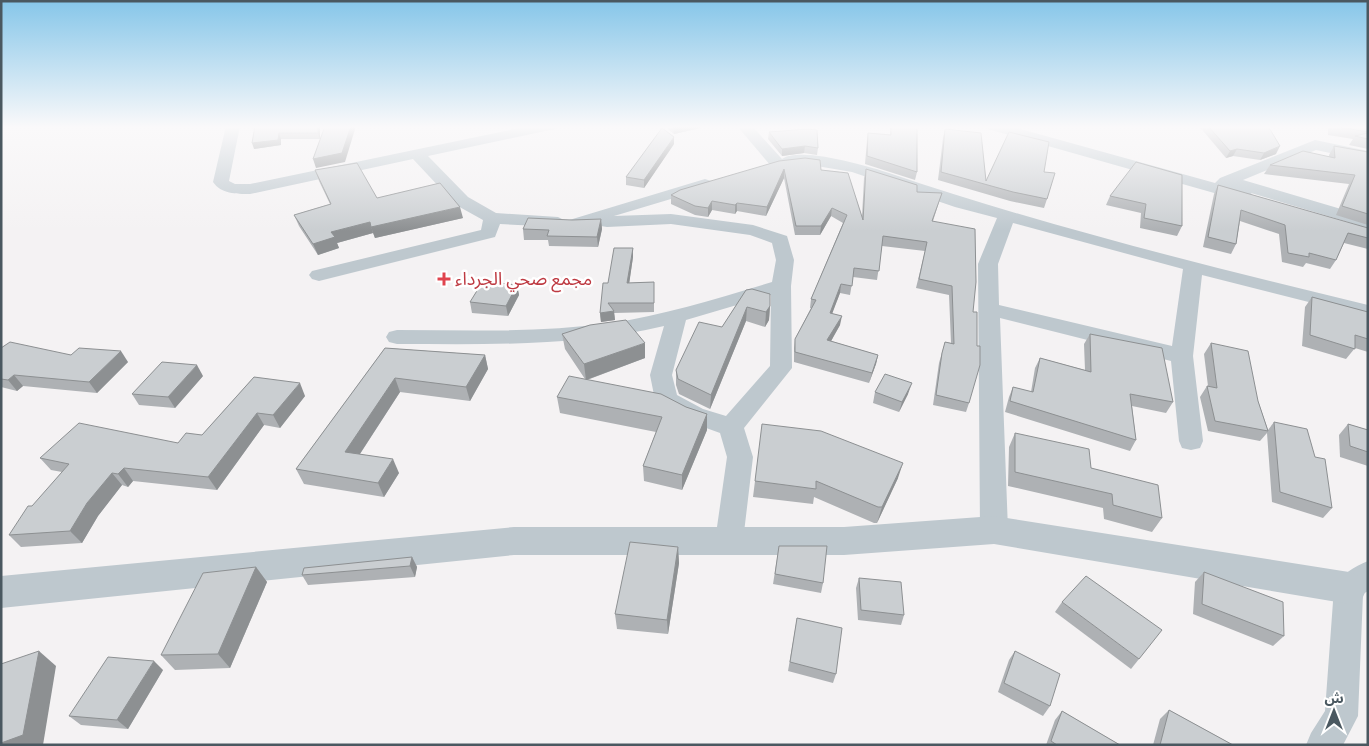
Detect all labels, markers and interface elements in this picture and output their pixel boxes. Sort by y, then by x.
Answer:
place label: مجمع صحي الجرداء [455,268,592,293]
marker: مجمع صحي الجرداء [437,272,451,286]
north arrow [1309,686,1359,736]
text: ش [1324,689,1344,707]

